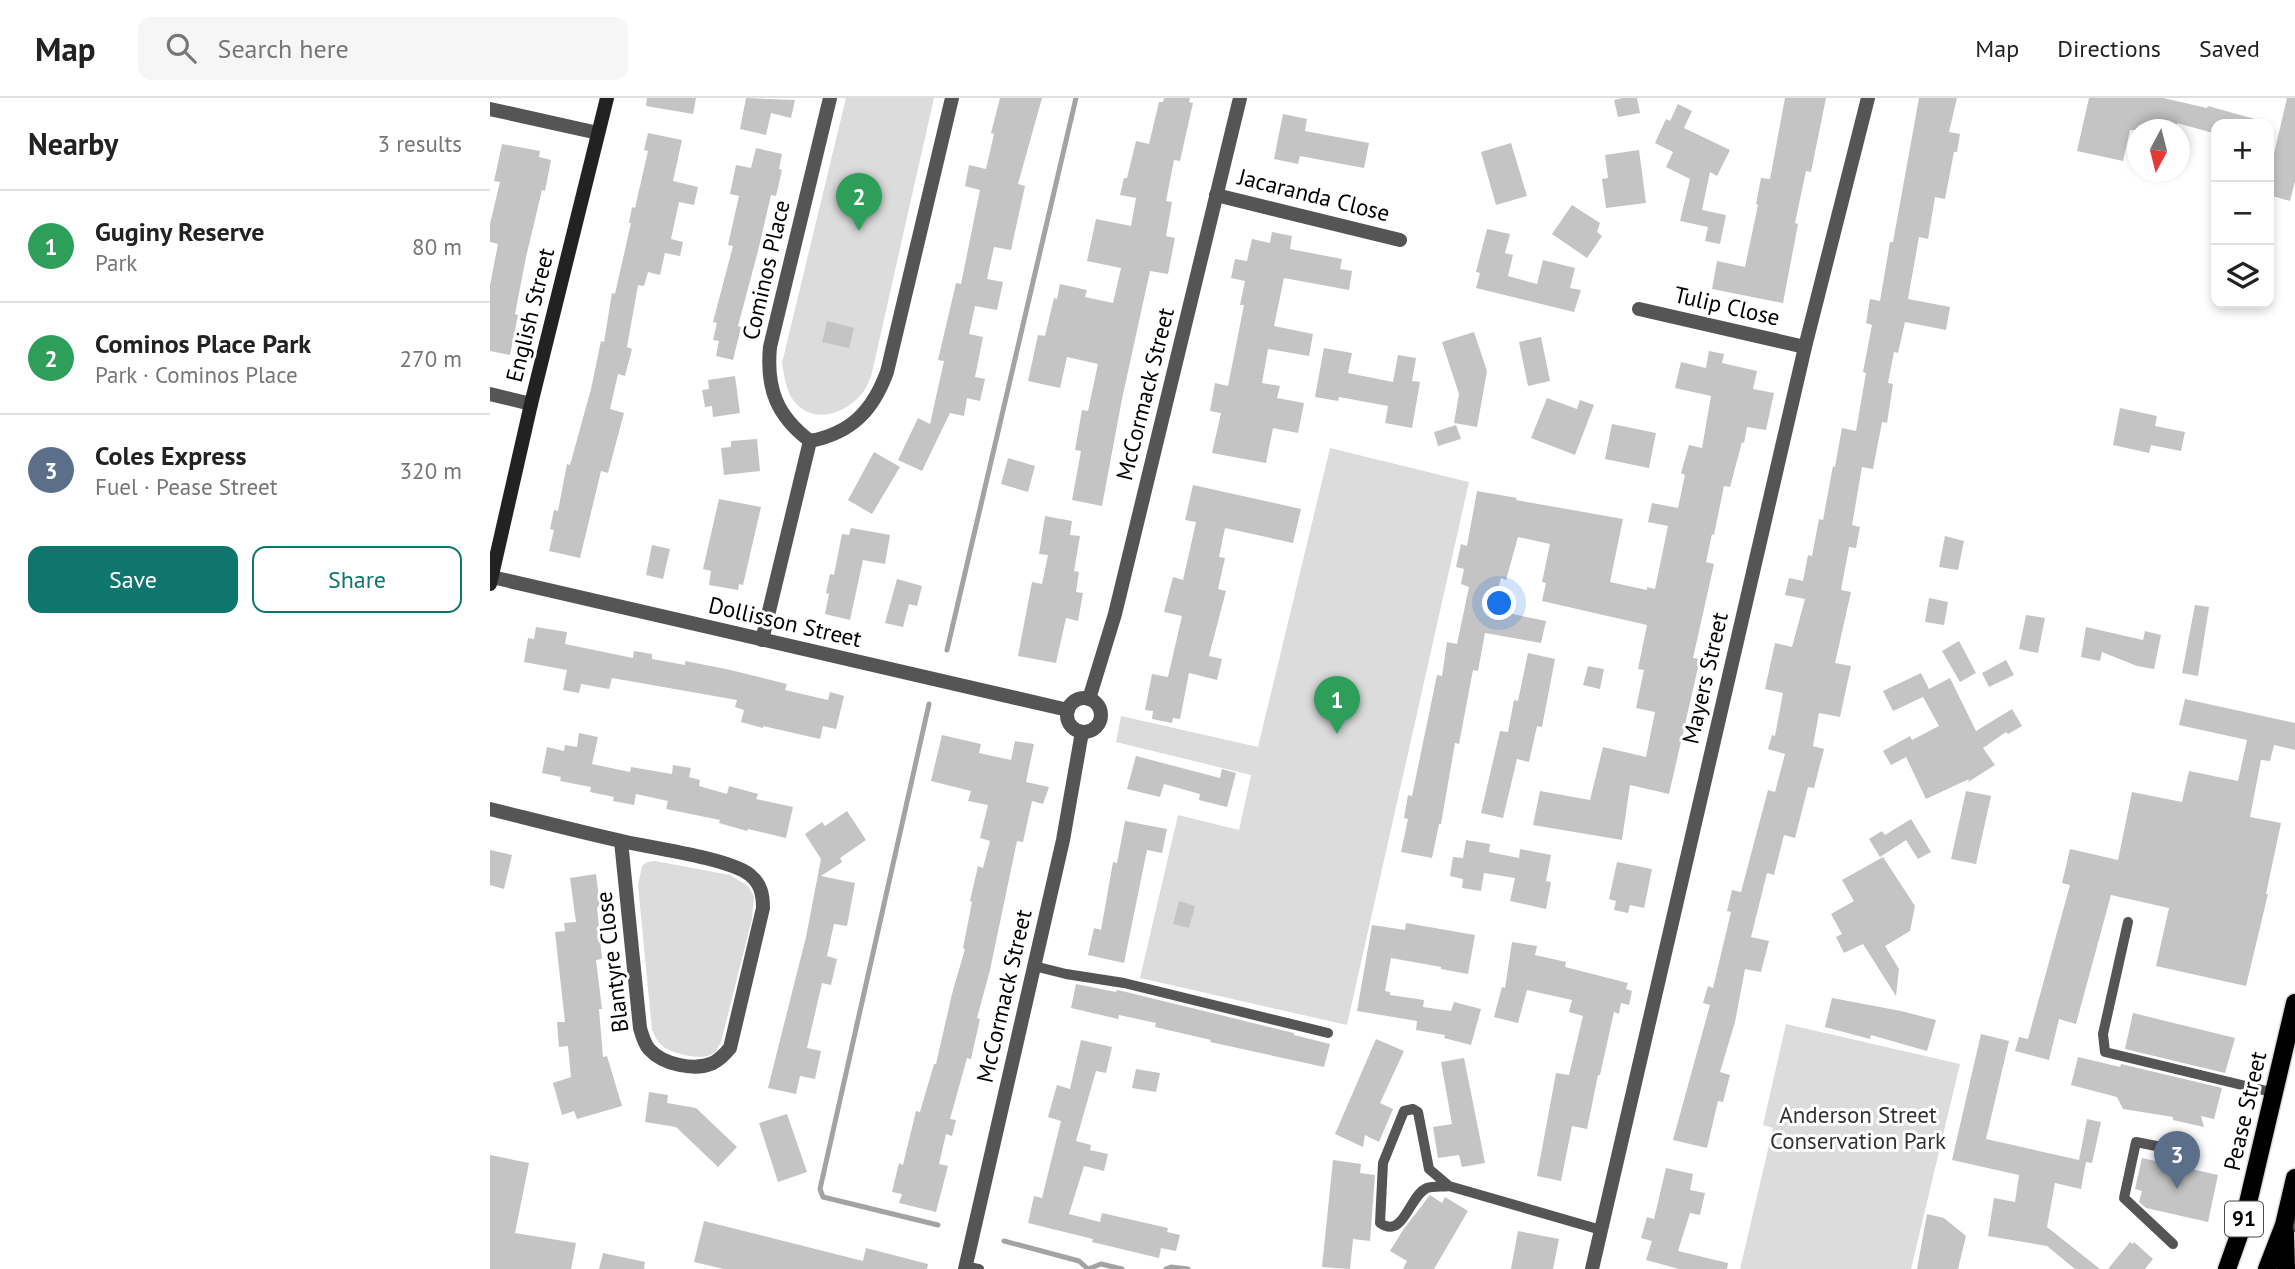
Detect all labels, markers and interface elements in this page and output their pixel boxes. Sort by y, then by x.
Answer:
search box [138,17,628,80]
text: Map [35,27,96,70]
icon: search [162,29,200,67]
text: Search here [218,32,349,65]
text: Map [1975,33,2019,64]
text: Directions [2057,33,2161,64]
text: Saved [2199,33,2260,64]
north arrow [2127,119,2190,182]
map controls [2211,119,2274,308]
button: + [2211,119,2274,182]
text: Nearby [28,124,118,163]
text: 3 results [378,129,462,158]
street label: Jacaranda Close [1234,161,1393,227]
pin: 2 [836,173,882,231]
button: − [2211,182,2274,245]
street label: Cominos Place [735,197,796,343]
text: Guginy Reserve [95,215,264,248]
text: 1 [44,232,58,261]
text: 80 m [412,232,462,261]
street label: English Street [499,245,560,385]
button: layers [2211,245,2274,308]
text: Park [95,248,137,277]
street label: Tulip Close [1671,279,1783,332]
street label: McCormack Street [1109,304,1180,483]
text: Cominos Place Park [95,327,311,360]
text: 2 [44,344,58,373]
text: 270 m [400,344,462,373]
text: Park · Cominos Place [95,360,298,389]
text: Coles Express [95,439,247,472]
text: 3 [44,456,58,485]
text: 320 m [400,456,462,485]
text: Fuel · Pease Street [95,472,277,501]
button: Save [28,546,238,613]
button: Share [252,546,462,613]
your location [1482,586,1516,620]
street label: Dollisson Street [706,590,865,653]
street label: Mayers Street [1675,609,1734,747]
pin: 1 [1314,676,1360,734]
street label: Blantyre Close [588,890,635,1034]
street label: McCormack Street [970,906,1038,1085]
street label: Pease Street [2217,1048,2272,1173]
park label: Anderson Street Conservation Park [1770,1100,1946,1155]
pin: 3 [2154,1131,2200,1189]
road number: 91 [2225,1202,2263,1236]

